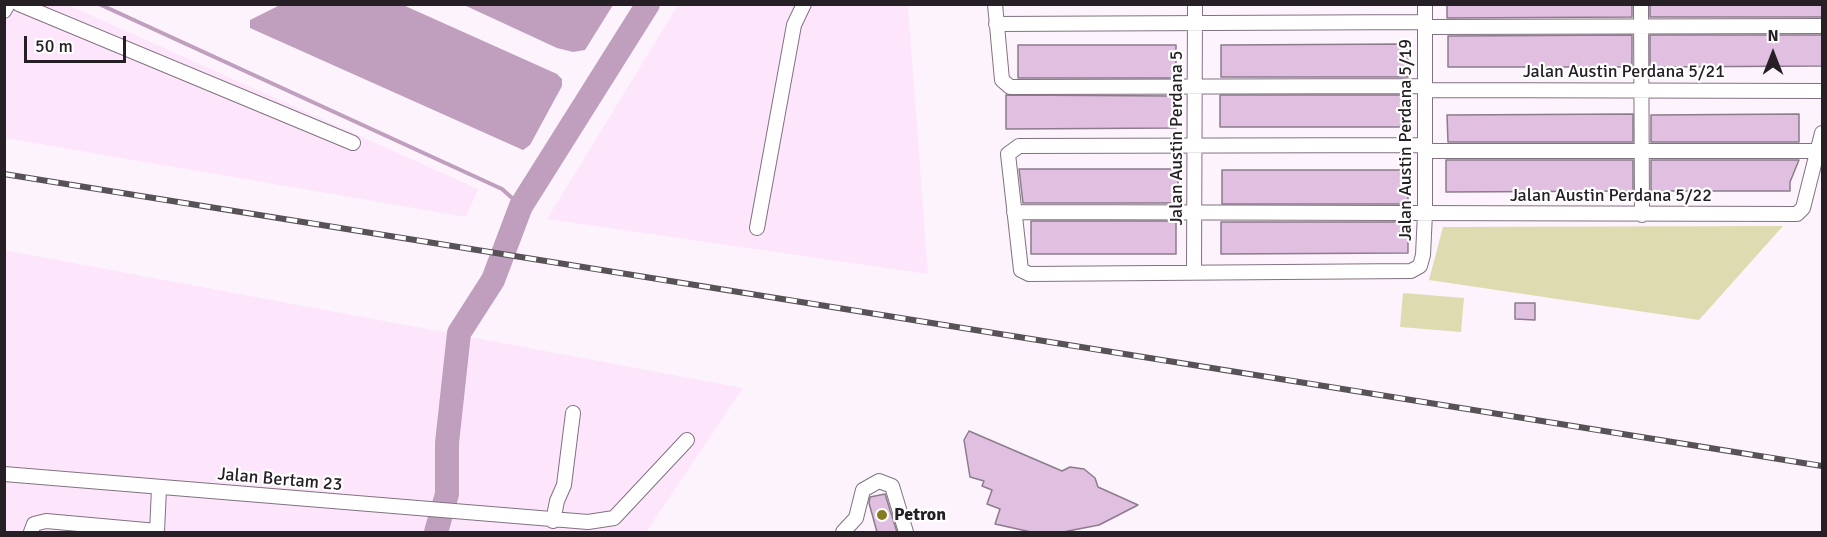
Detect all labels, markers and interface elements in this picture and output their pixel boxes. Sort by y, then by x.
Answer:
scale bar [27,24,129,62]
north arrow [1743,24,1803,84]
text: N [1767,26,1779,46]
text: 50 m [35,35,73,57]
street label: Jalan Austin Perdana 5/19 [1395,39,1417,241]
street label: Jalan Austin Perdana 5 [1166,50,1188,226]
street label: Jalan Austin Perdana 5/21 [1523,61,1725,83]
street label: Jalan Austin Perdana 5/22 [1510,185,1712,207]
street label: Jalan Bertam 23 [217,464,343,496]
place label: Petron [894,504,946,526]
marker: Petron [875,508,889,522]

